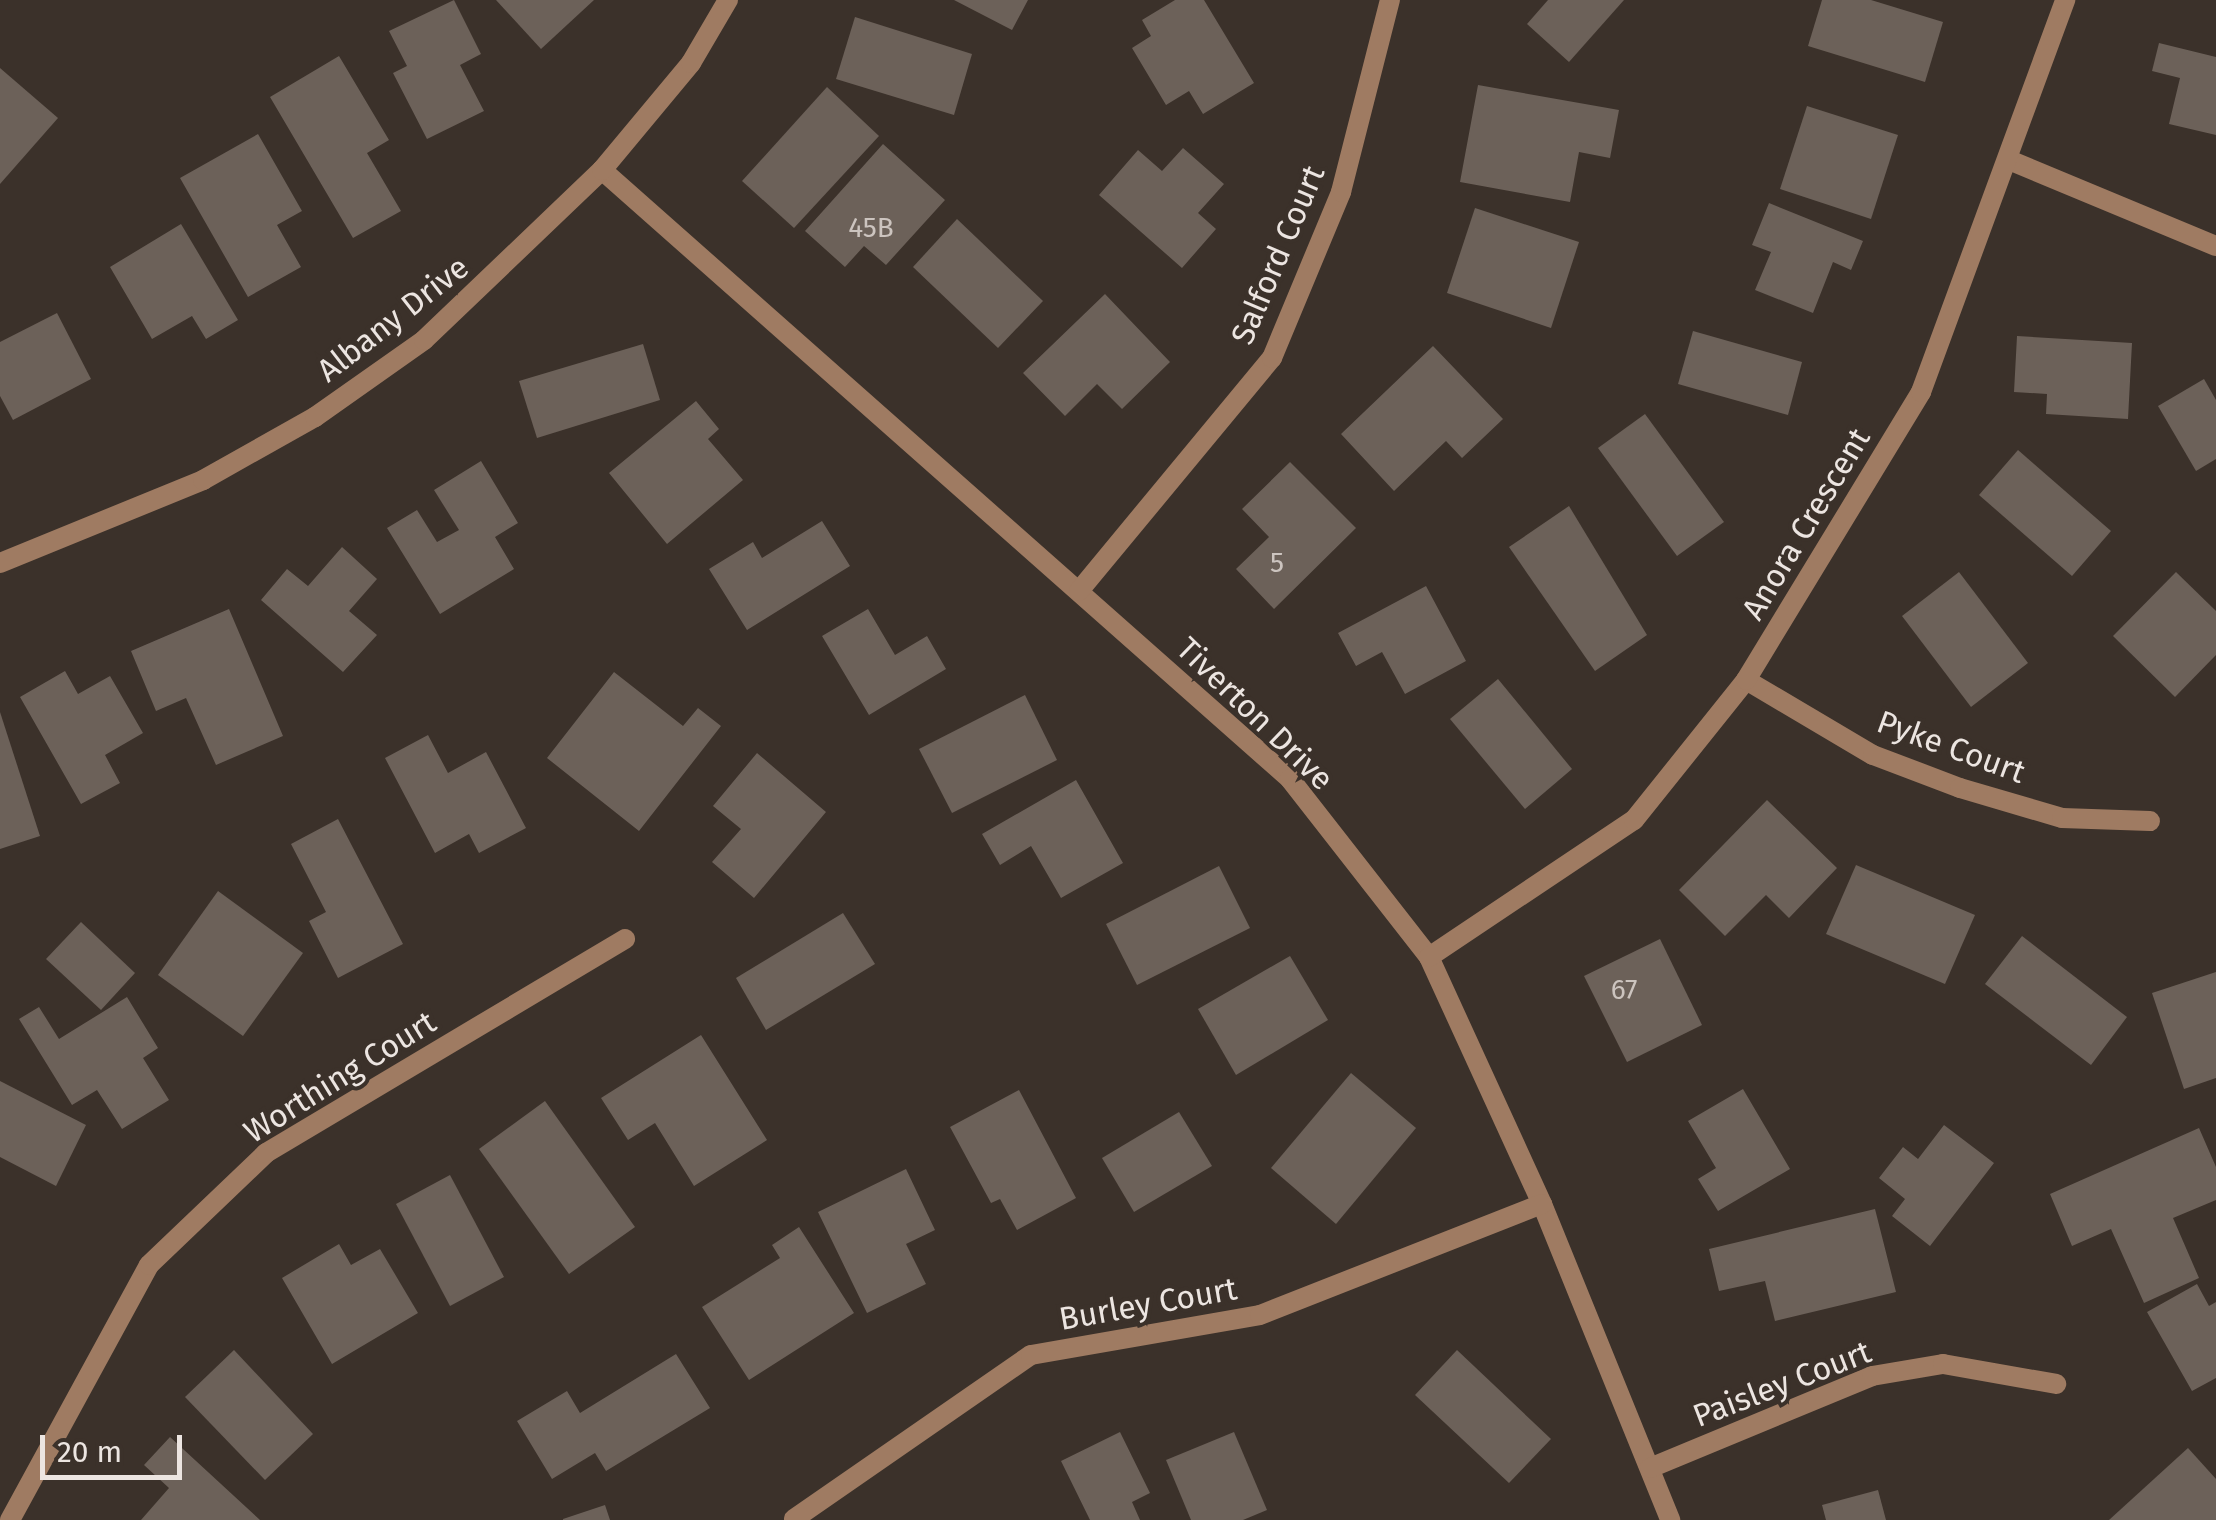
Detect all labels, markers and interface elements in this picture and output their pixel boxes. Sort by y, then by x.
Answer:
street label: Salford Court [1223,160,1333,350]
house number: 45B [848,211,894,245]
street label: Albany Drive [310,248,476,390]
street label: Anora Crescent [1734,421,1878,627]
house number: 5 [1270,546,1284,580]
street label: Tiverton Drive [1169,630,1341,798]
street label: Pyke Court [1872,703,2030,791]
house number: 67 [1611,973,1637,1007]
street label: Worthing Court [237,1003,443,1151]
street label: Burley Court [1056,1269,1240,1339]
street label: Paisley Court [1688,1332,1876,1436]
scale bar [45,1415,188,1477]
text: 20 m [57,1434,122,1470]

